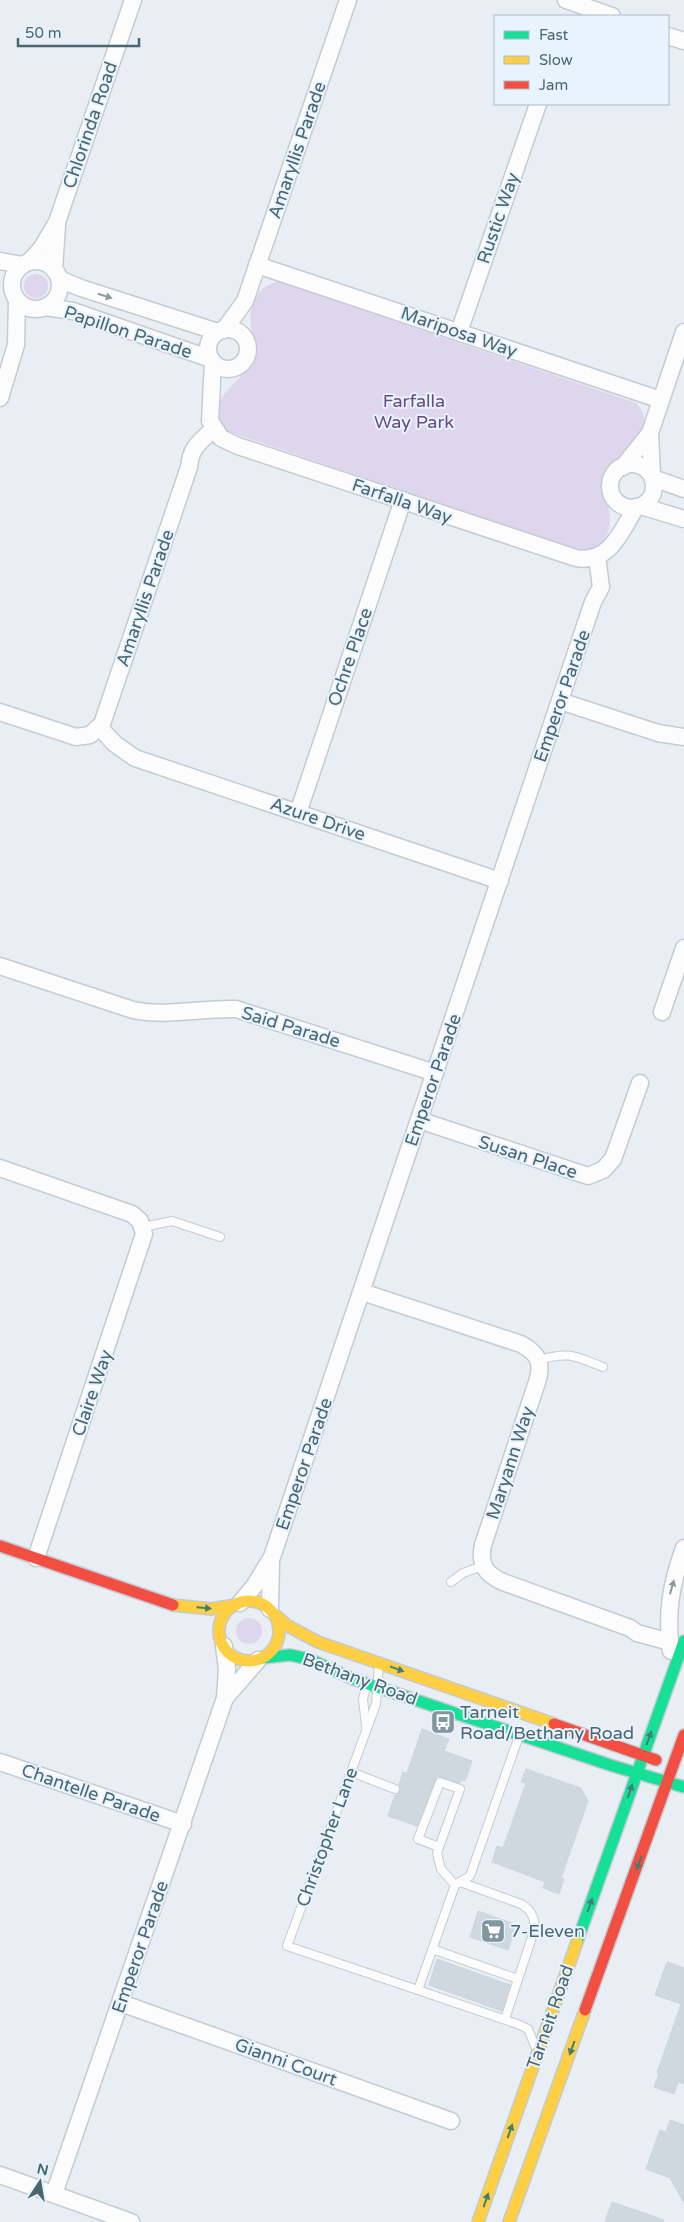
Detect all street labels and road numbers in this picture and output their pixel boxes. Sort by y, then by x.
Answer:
street label: Chlorinda Road [58,59,122,191]
street label: Amaryllis Parade [263,79,331,221]
street label: Rustic Way [472,169,524,267]
street label: Papillon Parade [61,301,195,363]
street label: Mariposa Way [398,302,520,362]
street label: Farfalla Way [349,474,455,528]
street label: Amaryllis Parade [111,527,179,669]
street label: Ochre Place [323,605,377,709]
street label: Emperor Parade [529,627,595,765]
street label: Azure Drive [268,792,368,846]
street label: Said Parade [239,1002,343,1052]
street label: Emperor Parade [400,1011,466,1149]
street label: Susan Place [476,1131,580,1183]
street label: Claire Way [67,1346,117,1439]
street label: Emperor Parade [271,1395,337,1533]
street label: Maryann Way [481,1403,539,1522]
street label: Bethany Road [299,1648,421,1710]
street label: Chantelle Parade [19,1759,163,1827]
street label: Christopher Lane [292,1764,362,1910]
street label: Emperor Parade [107,1878,173,2016]
street label: Tarneit Road [522,1962,578,2072]
street label: Gianni Court [232,2033,340,2091]

